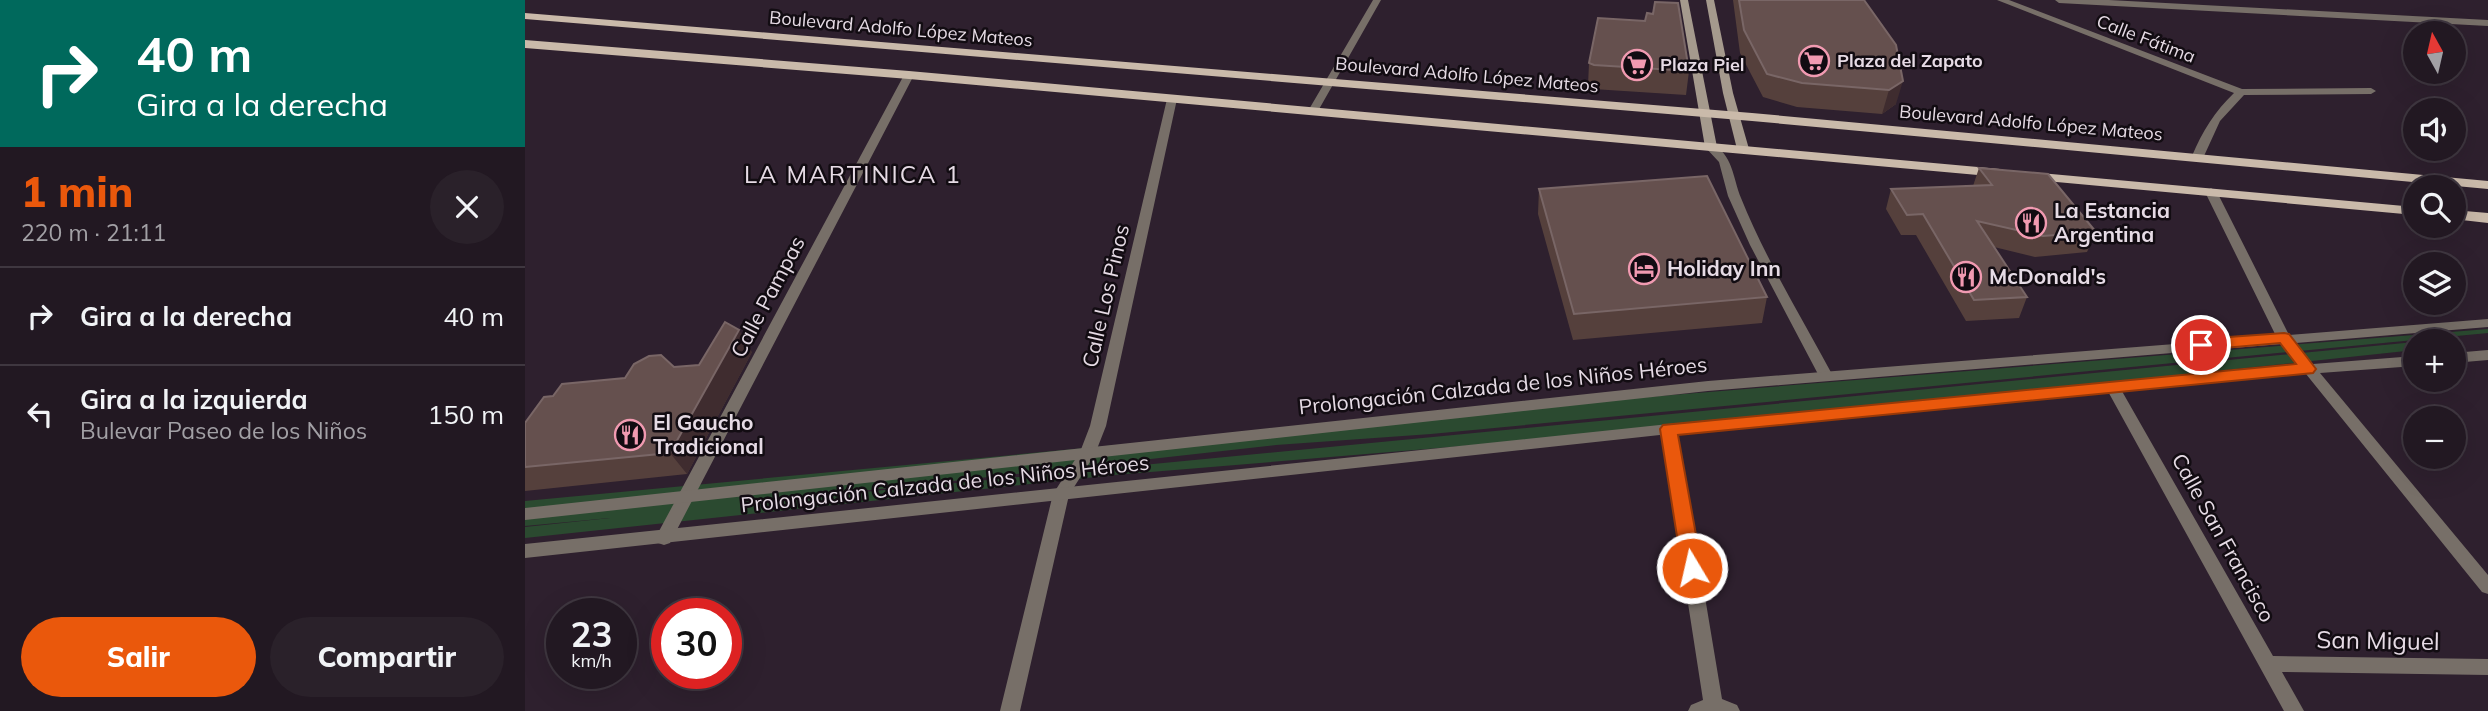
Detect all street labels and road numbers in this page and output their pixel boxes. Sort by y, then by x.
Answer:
street label: Boulevard Adolfo López Mateos [768,6,1034,51]
street label: Calle Fátima [2094,9,2199,68]
street label: Boulevard Adolfo López Mateos [1334,52,1600,97]
street label: Boulevard Adolfo López Mateos [1898,100,2164,145]
street label: Calle Los Pinos [1076,222,1134,370]
street label: Calle Pampas [724,232,810,362]
street label: Prolongación Calzada de los Niños Héroes [1297,351,1708,419]
street label: Prolongación Calzada de los Niños Héroes [739,449,1150,517]
street label: Calle San Francisco [2167,449,2281,626]
street label: San Miguel [2316,624,2440,656]

